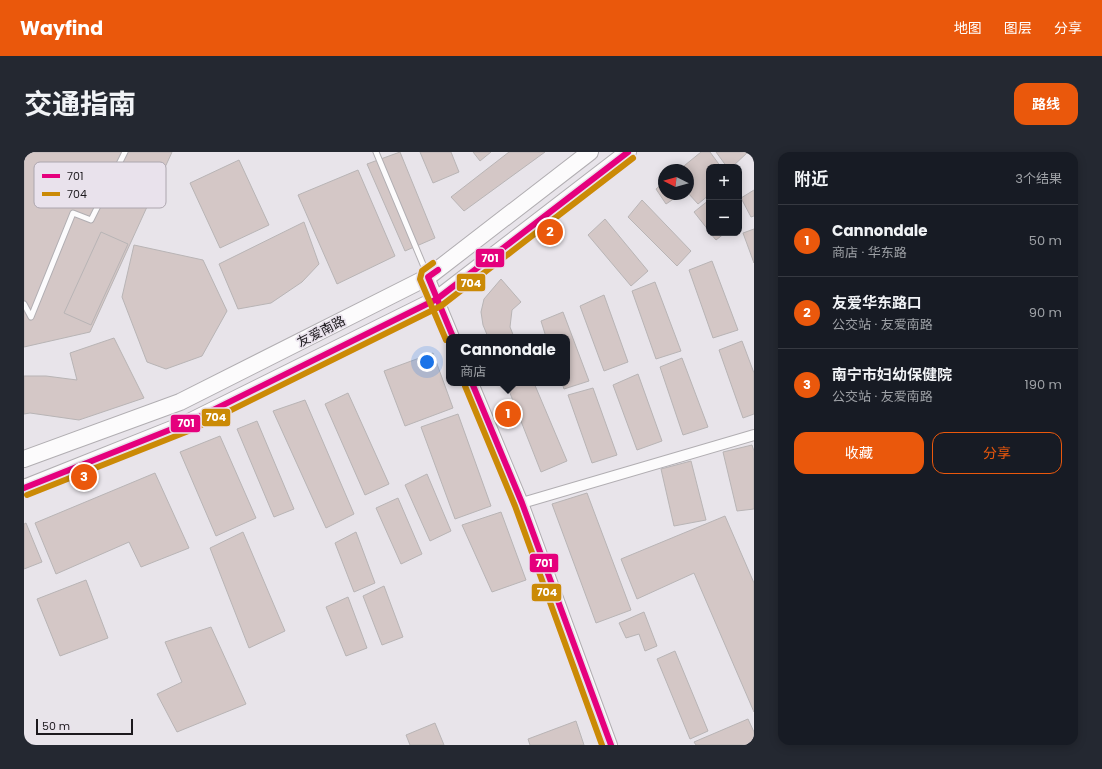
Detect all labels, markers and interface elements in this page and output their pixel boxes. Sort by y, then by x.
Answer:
text: Wayfind [20,15,103,42]
text: 地图 [954,18,982,38]
text: 图层 [1004,18,1032,38]
text: 分享 [1054,18,1082,38]
button: 路线 [1014,83,1078,125]
text: 交通指南 [24,85,136,124]
legend [34,162,166,208]
north arrow [658,164,694,200]
map controls [706,164,742,236]
button: + [706,164,742,200]
text: 附近 [794,167,828,191]
text: 701 [67,168,83,184]
text: 3个结果 [1015,169,1062,188]
text: 704 [67,186,87,202]
button: − [706,200,742,236]
pin: 2 [537,217,563,247]
text: Cannondale [832,220,928,241]
text: 1 [805,231,809,250]
text: 50 m [1029,231,1062,250]
text: 商店 · 华东路 [832,243,907,262]
line badge: 701 [475,248,505,268]
text: 701 [481,250,499,266]
line badge: 704 [456,273,486,292]
text: 704 [461,275,482,291]
text: 友爱华东路口 [832,292,922,313]
text: 2 [803,303,811,322]
text: 90 m [1029,303,1062,322]
street label: 友爱南路 [294,311,349,352]
text: 公交站 · 友爱南路 [832,315,933,334]
popup [446,334,570,386]
text: Cannondale [460,339,556,360]
your location [417,352,437,372]
text: 商店 [460,362,486,381]
text: 南宁市妇幼保健院 [832,364,952,385]
text: 3 [803,375,811,394]
text: 190 m [1025,375,1062,394]
text: 公交站 · 友爱南路 [832,387,933,406]
pin: 1 [495,399,521,429]
line badge: 704 [201,408,231,427]
text: 704 [206,409,227,425]
line badge: 701 [170,414,201,433]
text: 701 [177,415,195,431]
button: 收藏 [794,432,924,474]
button: 分享 [932,432,1062,474]
pin: 3 [71,462,97,492]
line badge: 701 [529,553,559,573]
text: 701 [535,555,553,571]
line badge: 704 [531,583,562,602]
text: 704 [537,584,558,600]
scale bar [36,717,133,736]
text: 50 m [42,718,70,734]

